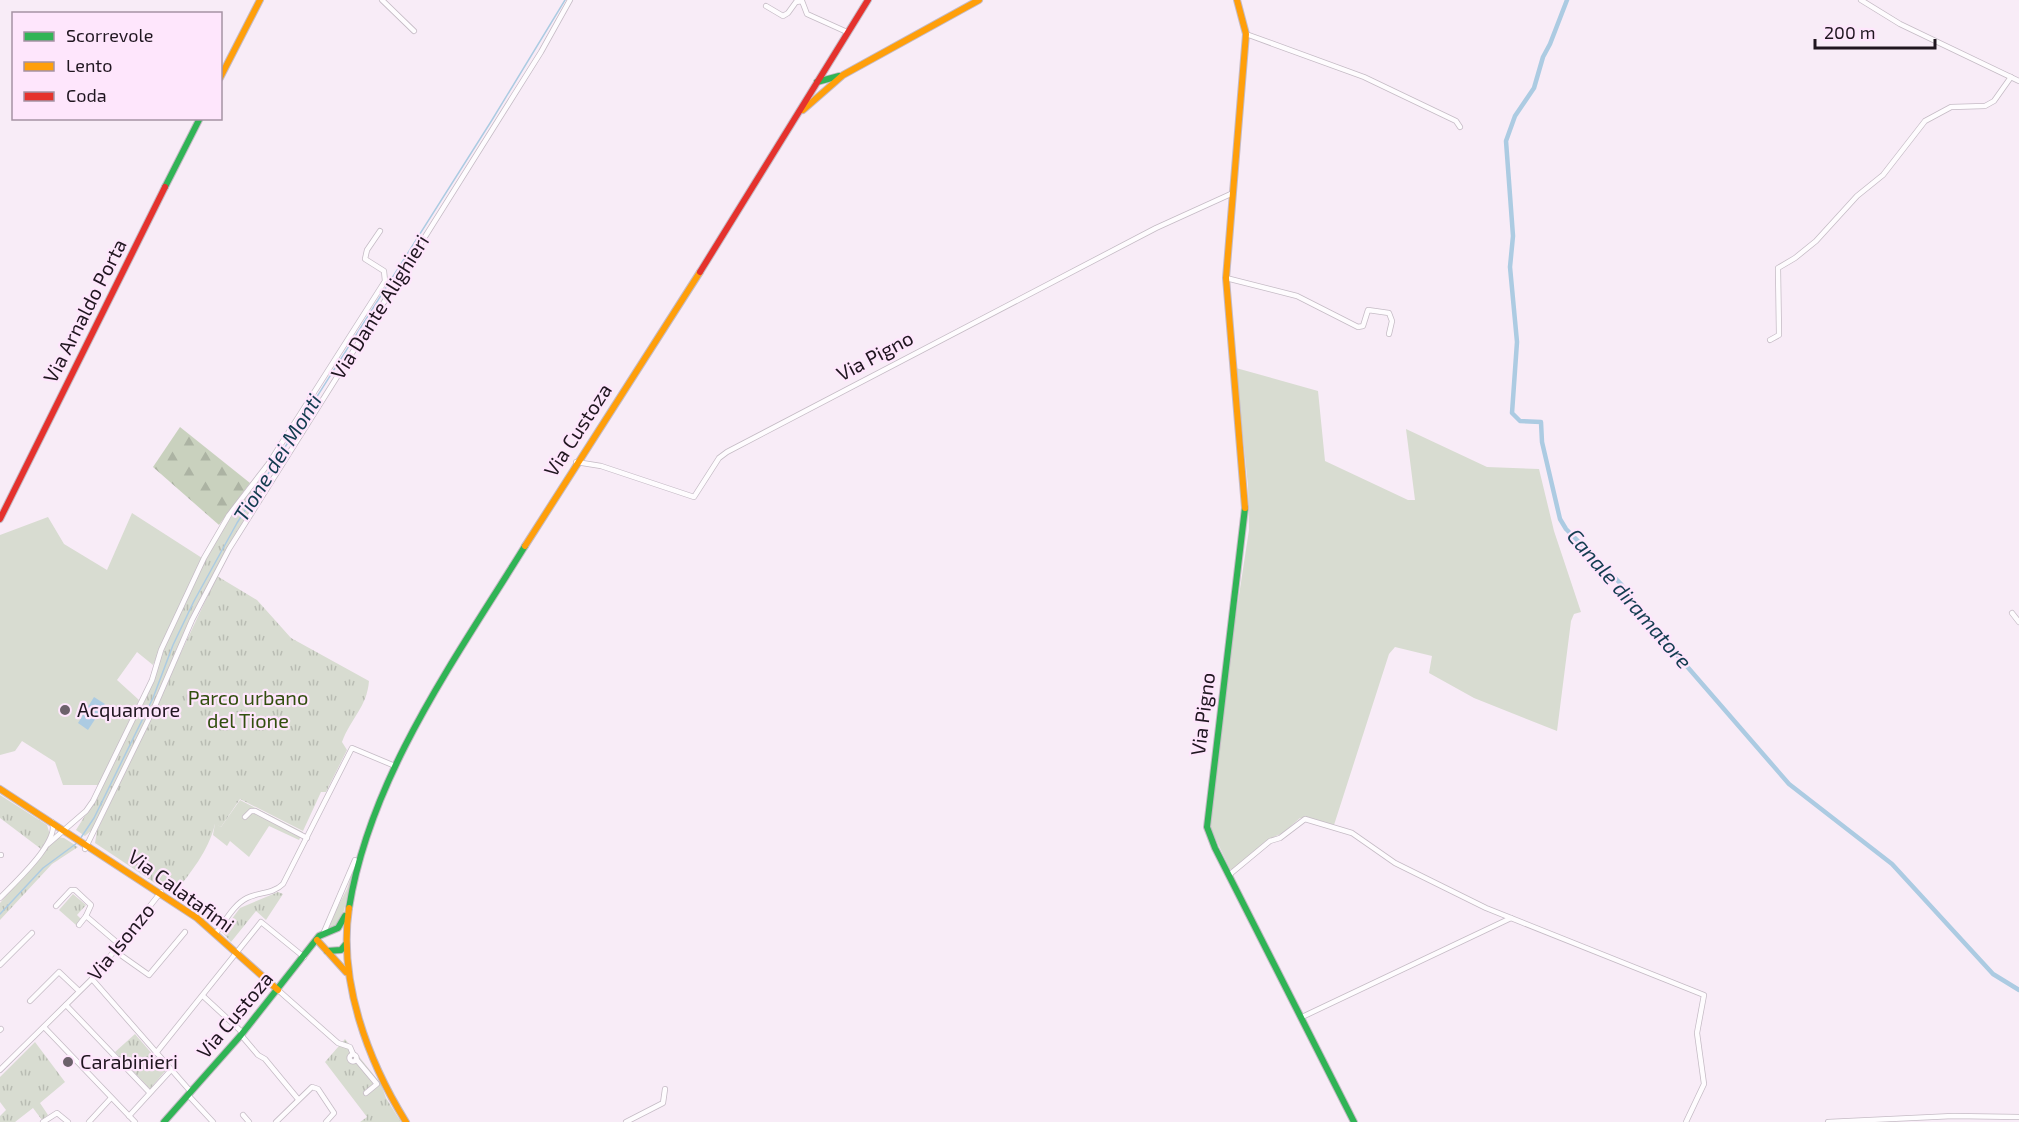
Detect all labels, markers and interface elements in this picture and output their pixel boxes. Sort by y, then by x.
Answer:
legend [12,12,222,120]
scale bar [1815,12,1935,50]
text: 200 m [1824,21,1876,43]
text: Scorrevole [66,24,153,46]
text: Lento [66,54,112,76]
text: Coda [66,84,107,106]
street label: Via Dante Alighieri [325,230,433,383]
street label: Via Arnaldo Porta [38,235,131,386]
street label: Via Pigno [832,325,917,385]
street label: Via Custoza [538,379,616,480]
water label: Tione dei Monti [228,389,326,526]
water label: Canale diramatore [1563,523,1698,673]
street label: Via Pigno [1185,671,1219,757]
park label: Parco urbano del Tione [188,685,308,732]
place label: Acquamore [77,697,180,721]
marker: Acquamore [58,703,72,717]
street label: Via Calatafimi [124,844,239,937]
street label: Via Isonzo [82,898,159,985]
street label: Via Custoza [191,966,277,1063]
place label: Carabinieri [80,1049,178,1073]
marker: Carabinieri [61,1055,75,1069]

